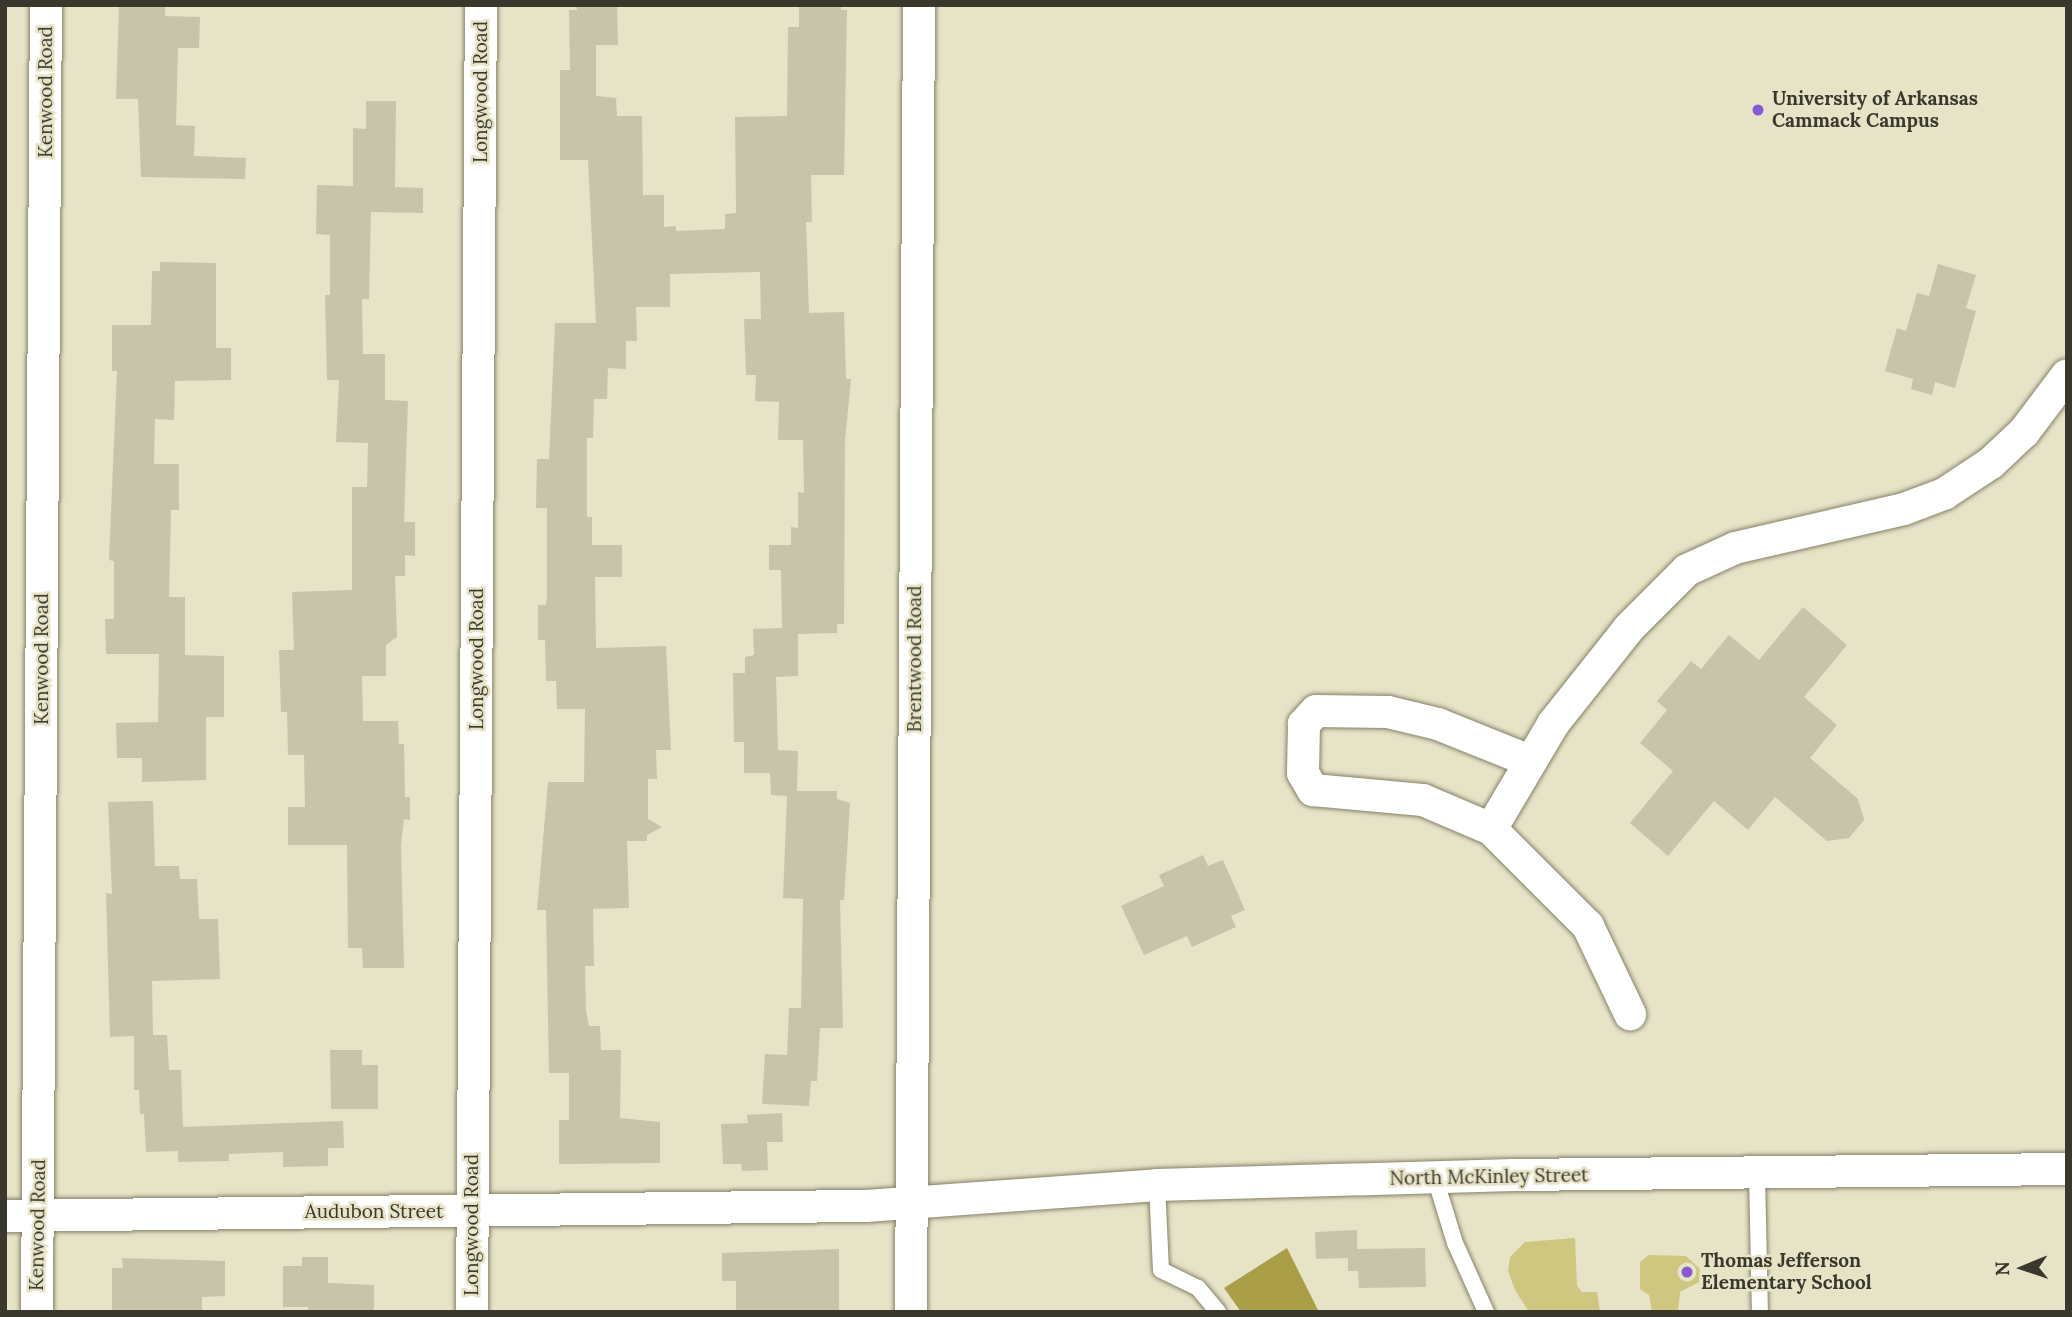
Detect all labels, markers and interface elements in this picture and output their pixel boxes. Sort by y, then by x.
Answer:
street label: Longwood Road [470,21,492,163]
street label: Kenwood Road [35,26,57,158]
place label: University of Arkansas Cammack Campus [1772,88,1978,132]
marker: University of Arkansas Cammack Campus [1750,102,1766,118]
street label: Brentwood Road [904,586,926,732]
street label: Longwood Road [466,588,488,730]
street label: Kenwood Road [31,593,53,725]
street label: Longwood Road [461,1154,483,1296]
street label: Kenwood Road [25,1159,51,1291]
street label: North McKinley Street [1389,1164,1589,1190]
street label: Audubon Street [305,1201,443,1223]
north arrow [1988,1233,2058,1303]
place label: Thomas Jefferson Elementary School [1701,1250,1872,1294]
text: N [1990,1261,2014,1276]
marker: Thomas Jefferson Elementary School [1679,1264,1695,1280]

